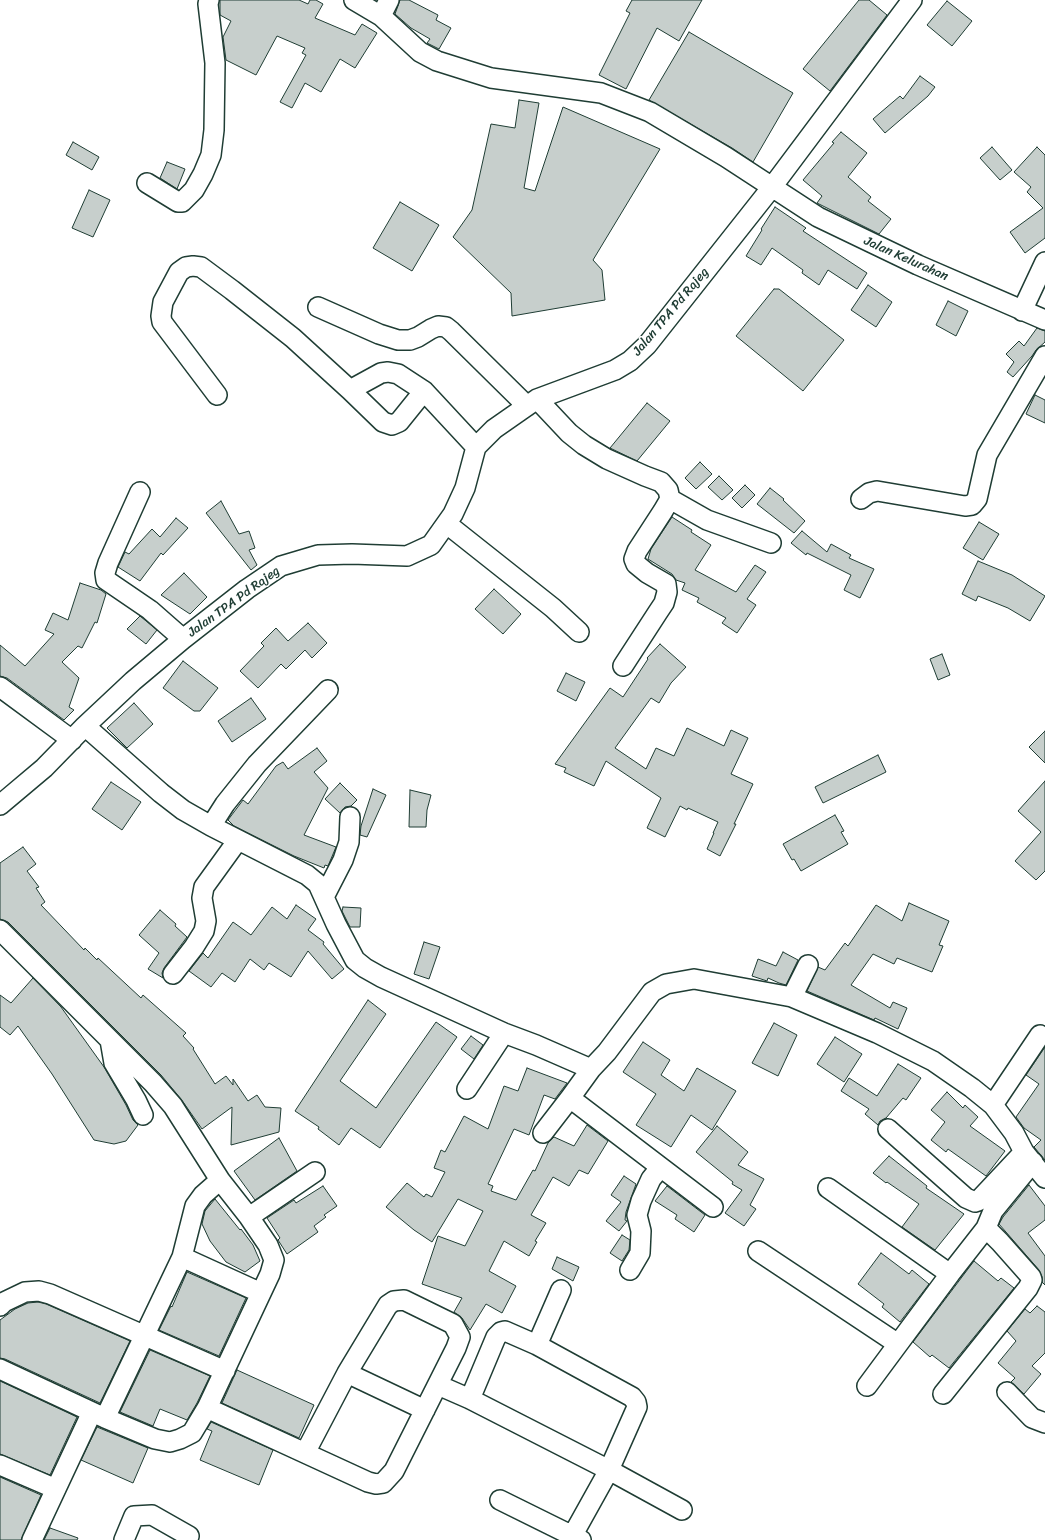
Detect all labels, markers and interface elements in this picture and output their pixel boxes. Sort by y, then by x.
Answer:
street label: Jalan Kelurahan [861,233,951,285]
street label: Jalan TPA Pd Rajeg [630,265,712,359]
street label: Jalan TPA Pd Rajeg [185,563,283,641]

